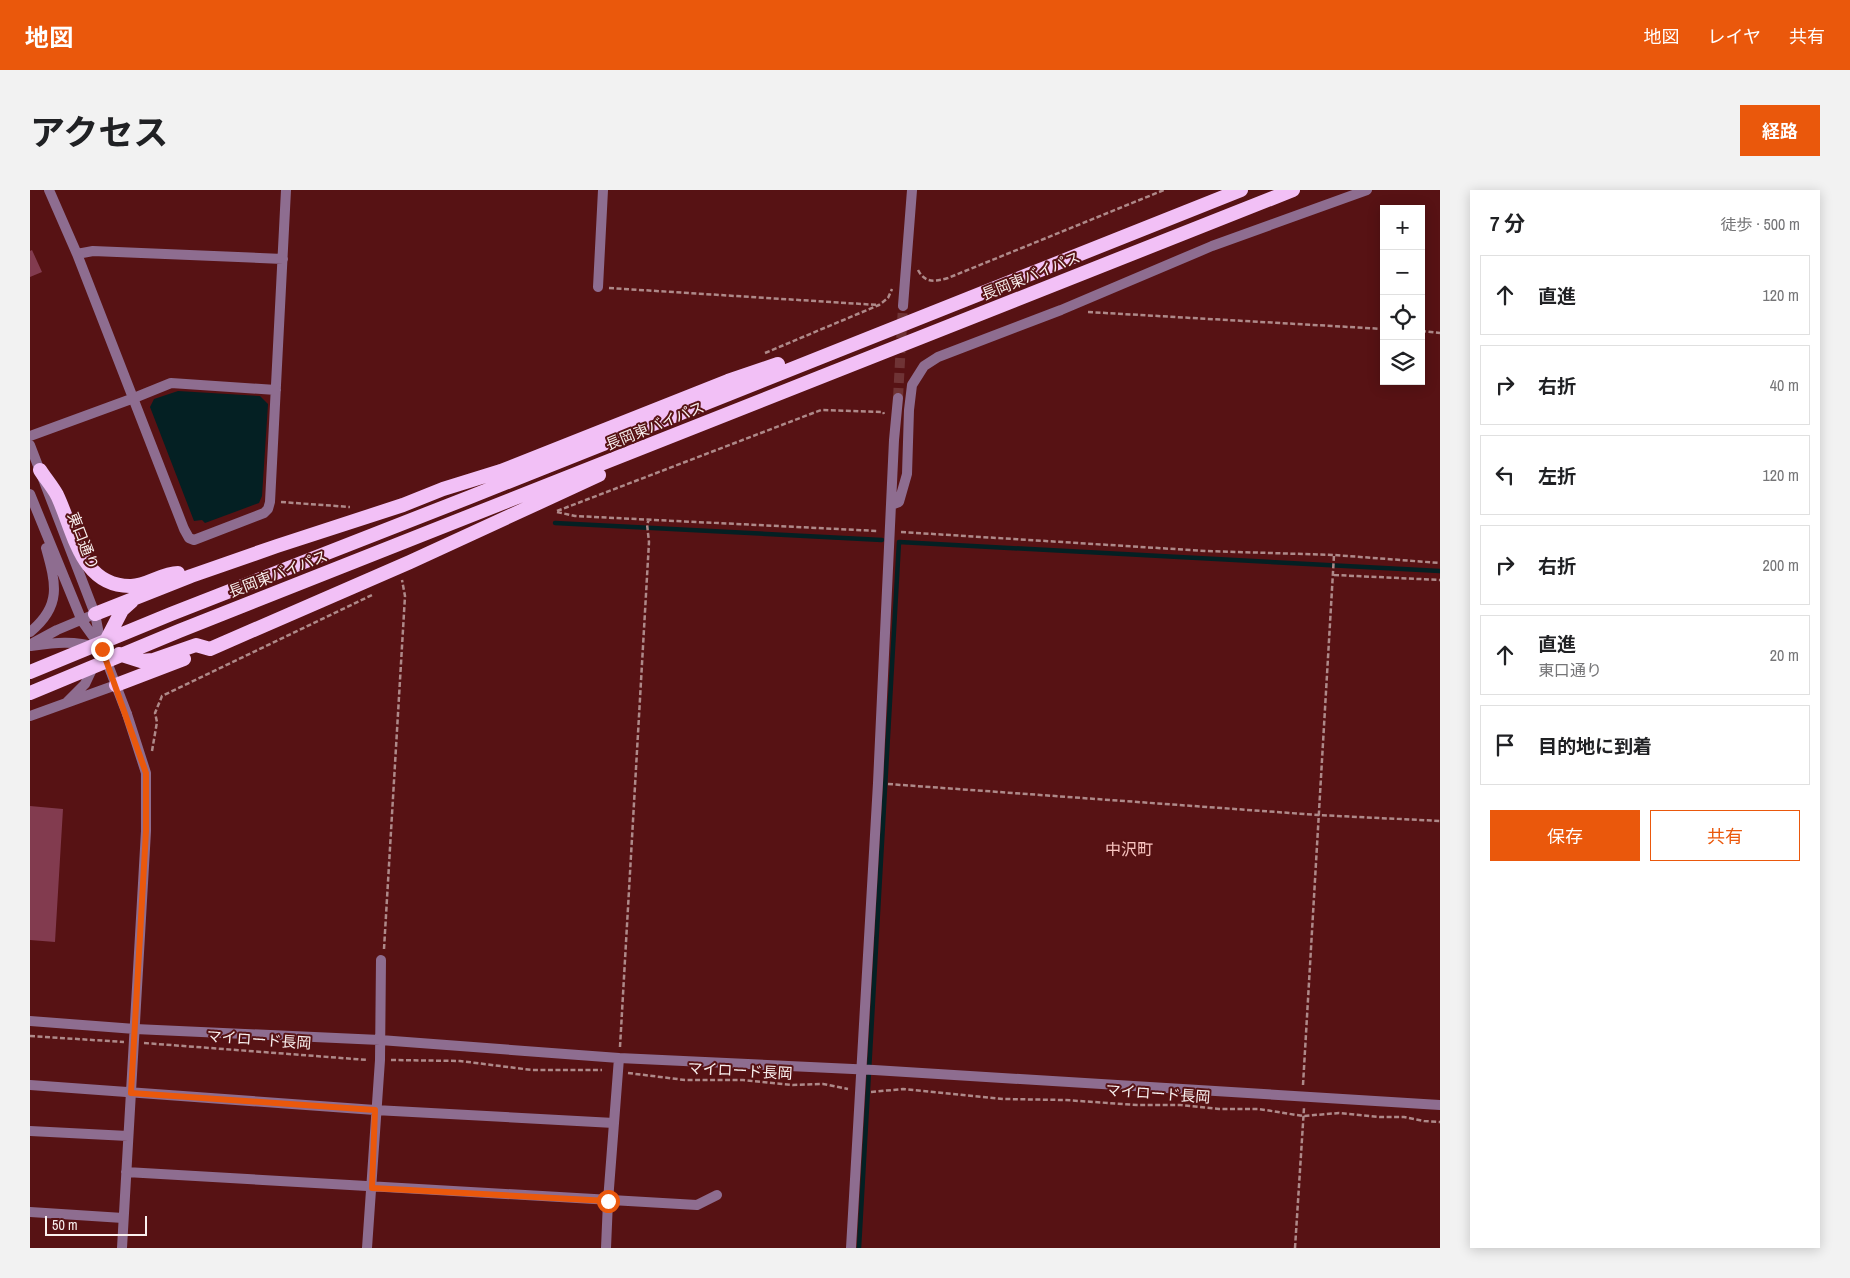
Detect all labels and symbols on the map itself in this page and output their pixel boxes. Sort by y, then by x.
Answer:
street label: 長岡東バイパス [978,246,1083,305]
street label: 長岡東バイパス [602,396,707,455]
street label: 東口通り [63,509,104,573]
street label: 長岡東バイパス [225,545,330,602]
route end [91,638,114,661]
district label: 中沢町 [1105,838,1153,860]
street label: マイロード長岡 [206,1025,312,1054]
street label: マイロード長岡 [687,1057,793,1084]
street label: マイロード長岡 [1105,1079,1211,1108]
route start [597,1190,620,1213]
scale bar [45,1213,148,1236]

